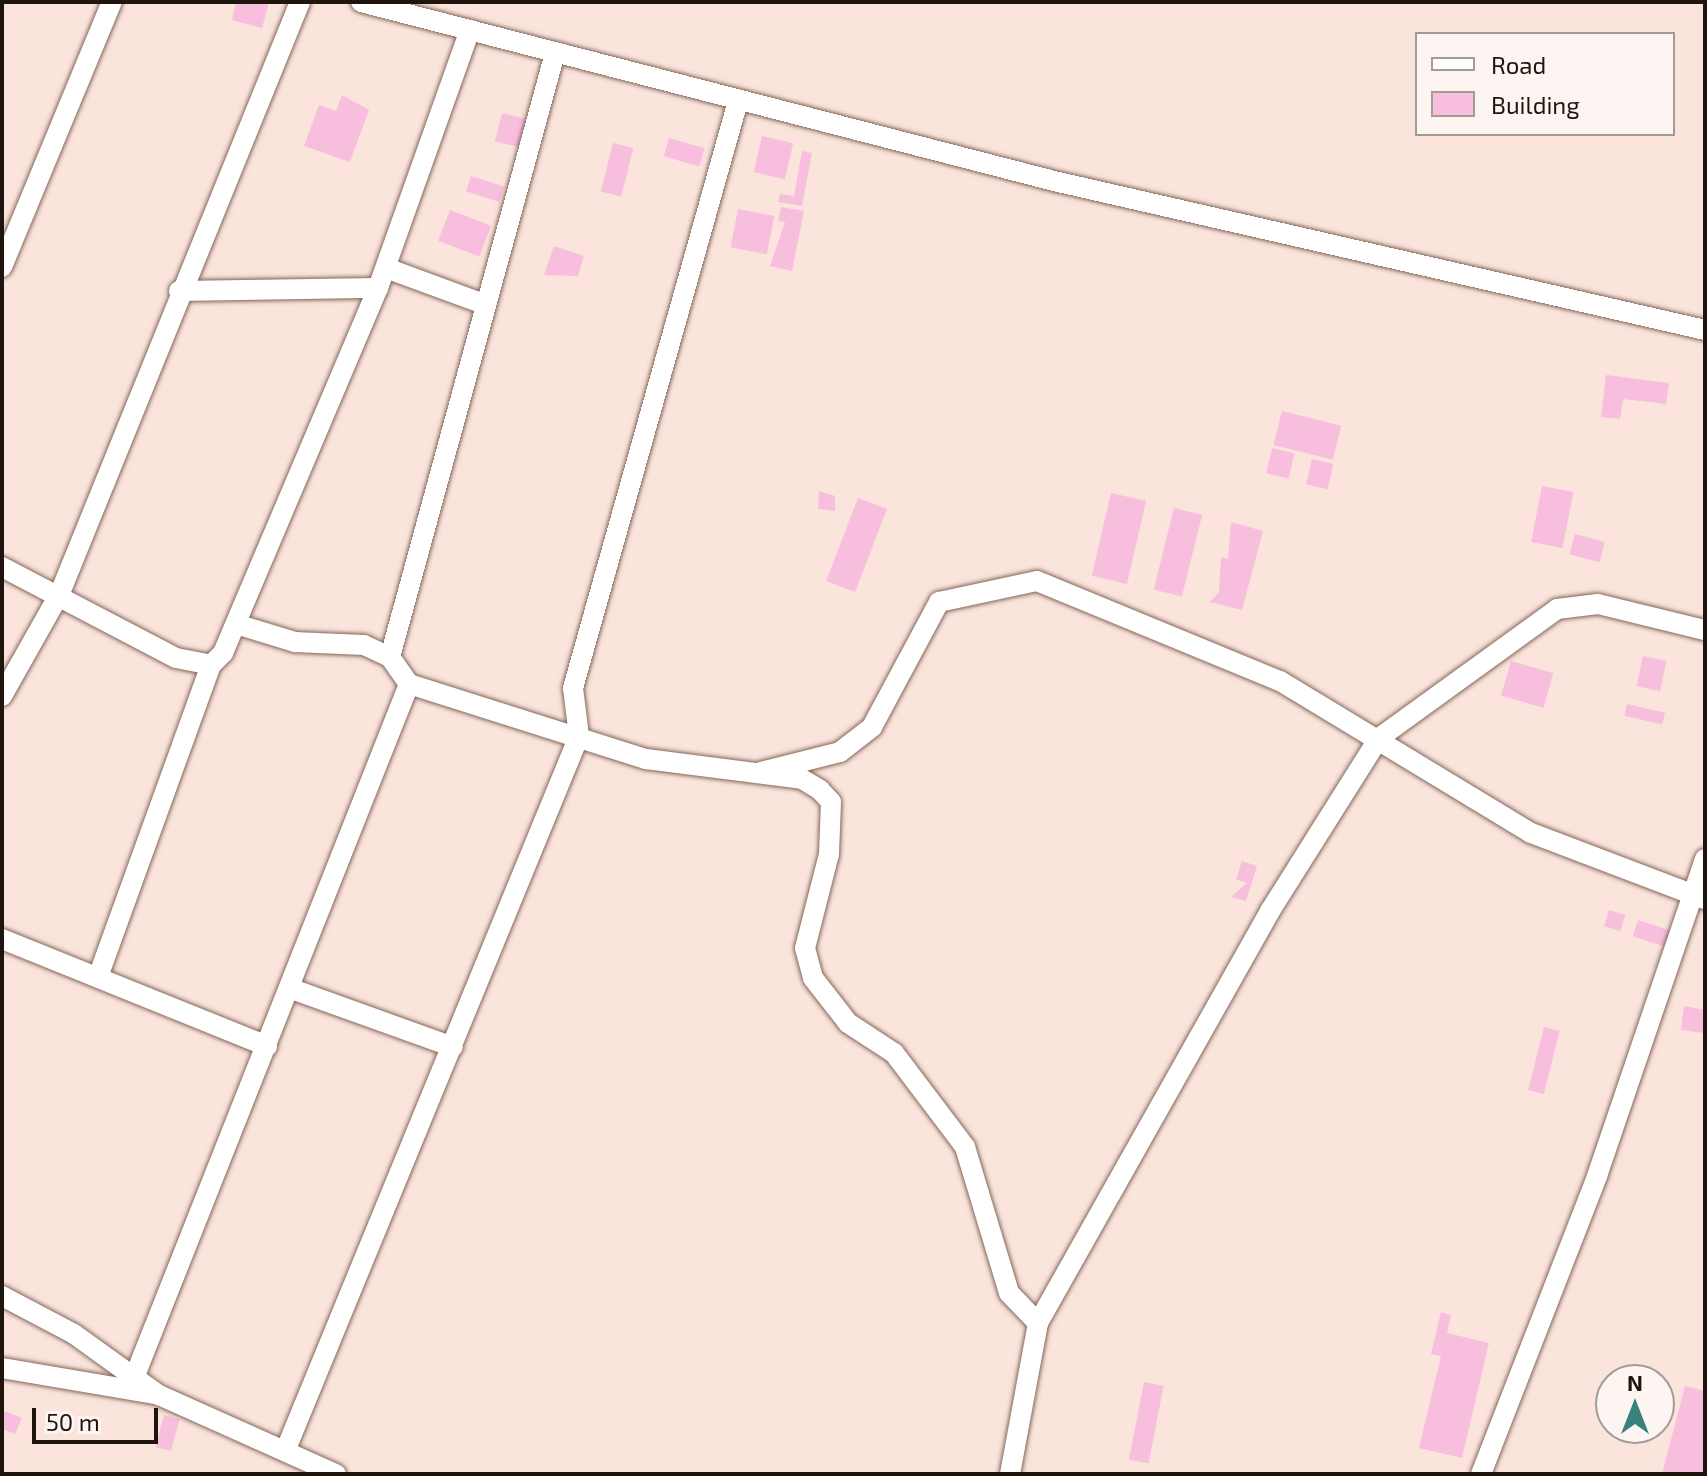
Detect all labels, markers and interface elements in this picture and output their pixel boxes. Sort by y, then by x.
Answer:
legend [1415,32,1675,136]
text: Road [1491,50,1546,79]
text: Building [1491,90,1580,119]
north arrow [1595,1364,1675,1444]
text: N [1627,1369,1643,1395]
scale bar [36,1392,162,1442]
text: 50 m [46,1407,100,1436]

